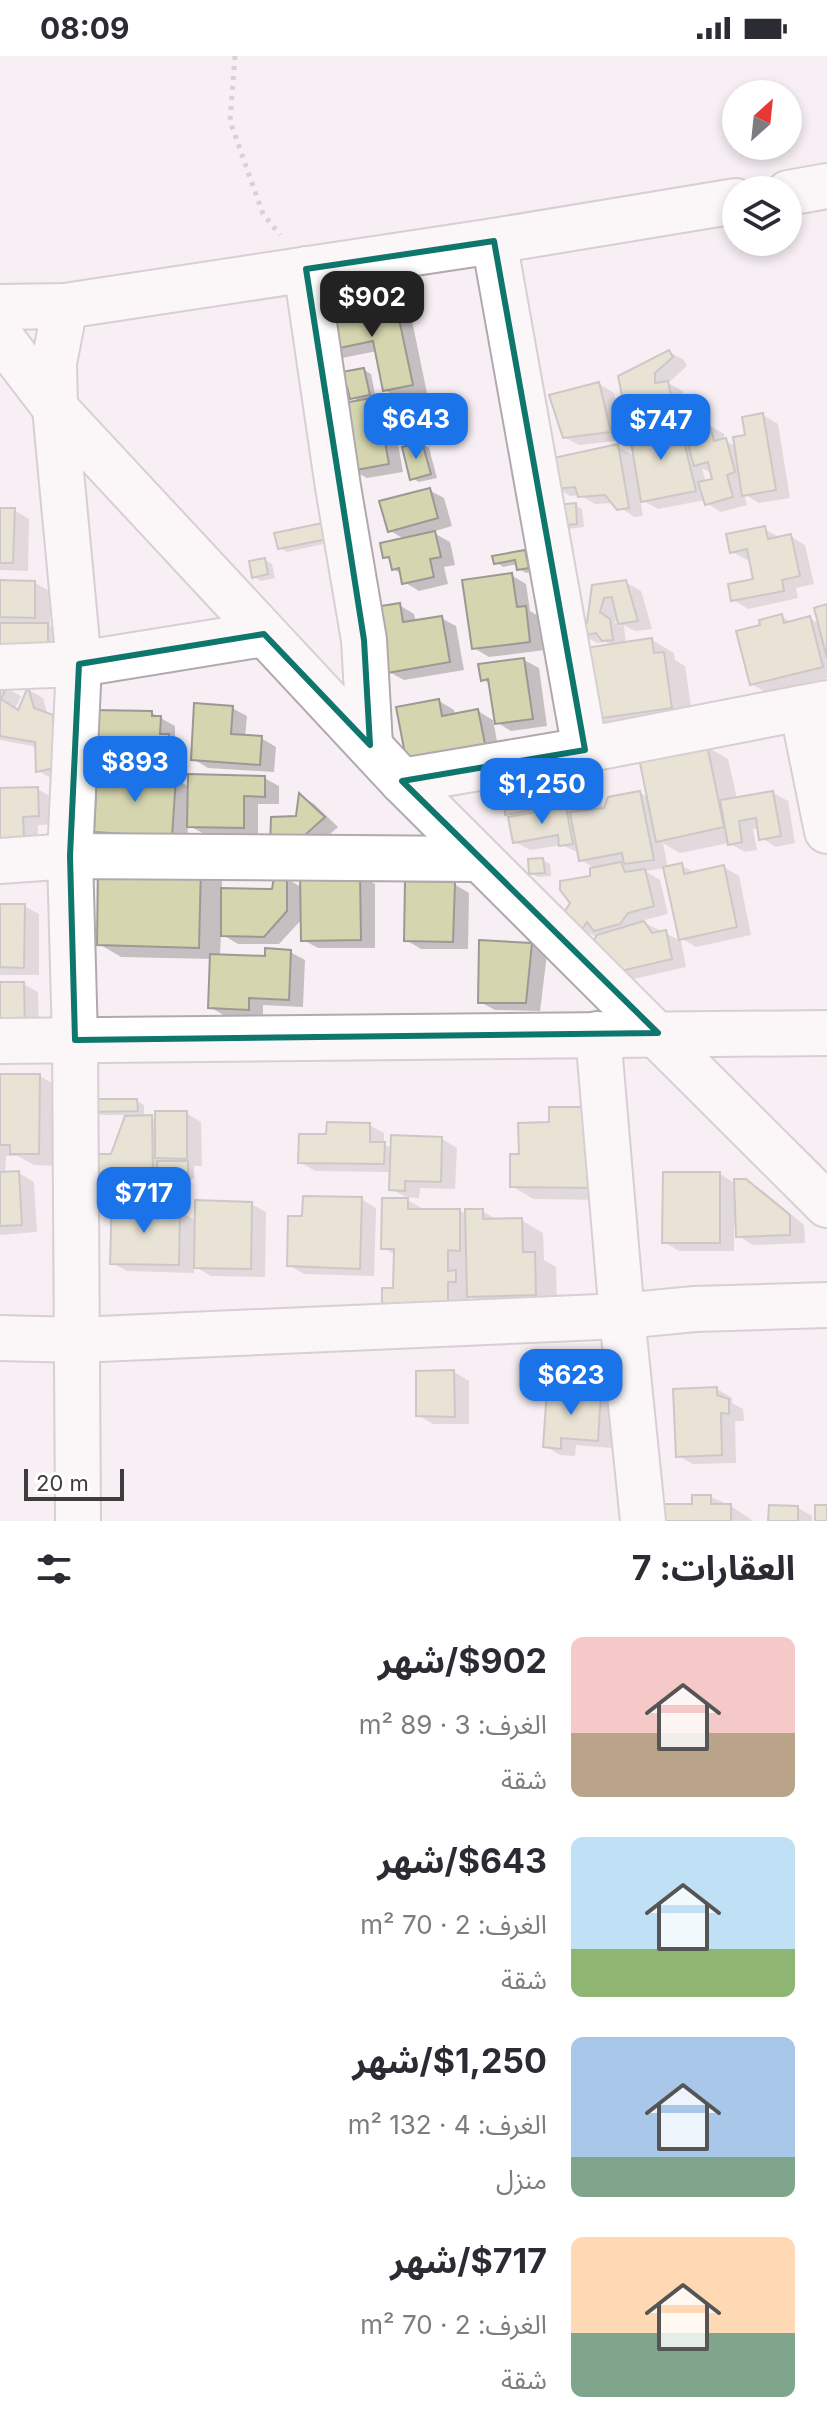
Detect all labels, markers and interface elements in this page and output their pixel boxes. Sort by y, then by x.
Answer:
text: 08:09 [40,10,130,46]
north arrow [722,80,802,160]
map controls [722,80,802,256]
button: layers [722,176,802,256]
pin: $902 [325,271,419,339]
text: $902 [338,281,406,312]
pin: $643 [369,393,463,461]
pin: $747 [614,394,708,462]
text: $643 [382,403,450,434]
text: $747 [629,404,693,435]
pin: $893 [88,736,182,804]
text: $893 [101,746,169,777]
pin: $1,250 [477,758,607,826]
text: $1,250 [498,768,586,799]
pin: $717 [97,1167,191,1235]
text: $717 [115,1177,173,1208]
pin: $623 [524,1349,618,1417]
text: $623 [537,1359,605,1390]
scale bar [24,1465,124,1501]
text: 20 m [36,1470,89,1496]
icon: filters [32,1547,76,1591]
text: العقارات: 7 [632,1547,795,1588]
text: $902/شهر [378,1640,547,1681]
icon: home [635,1669,731,1765]
text: الغرف: 3 · 89 m² [359,1709,547,1740]
text: شقة [501,1764,547,1795]
text: $643/شهر [377,1840,547,1881]
icon: home [635,1869,731,1965]
text: الغرف: 2 · 70 m² [360,1909,547,1940]
text: شقة [501,1964,547,1995]
text: $1,250/شهر [352,2040,547,2081]
icon: home [635,2069,731,2165]
text: الغرف: 4 · 132 m² [348,2109,547,2140]
text: منزل [496,2164,547,2195]
text: $717/شهر [390,2240,547,2281]
icon: home [635,2269,731,2365]
text: الغرف: 2 · 70 m² [360,2309,547,2340]
text: شقة [501,2364,547,2395]

